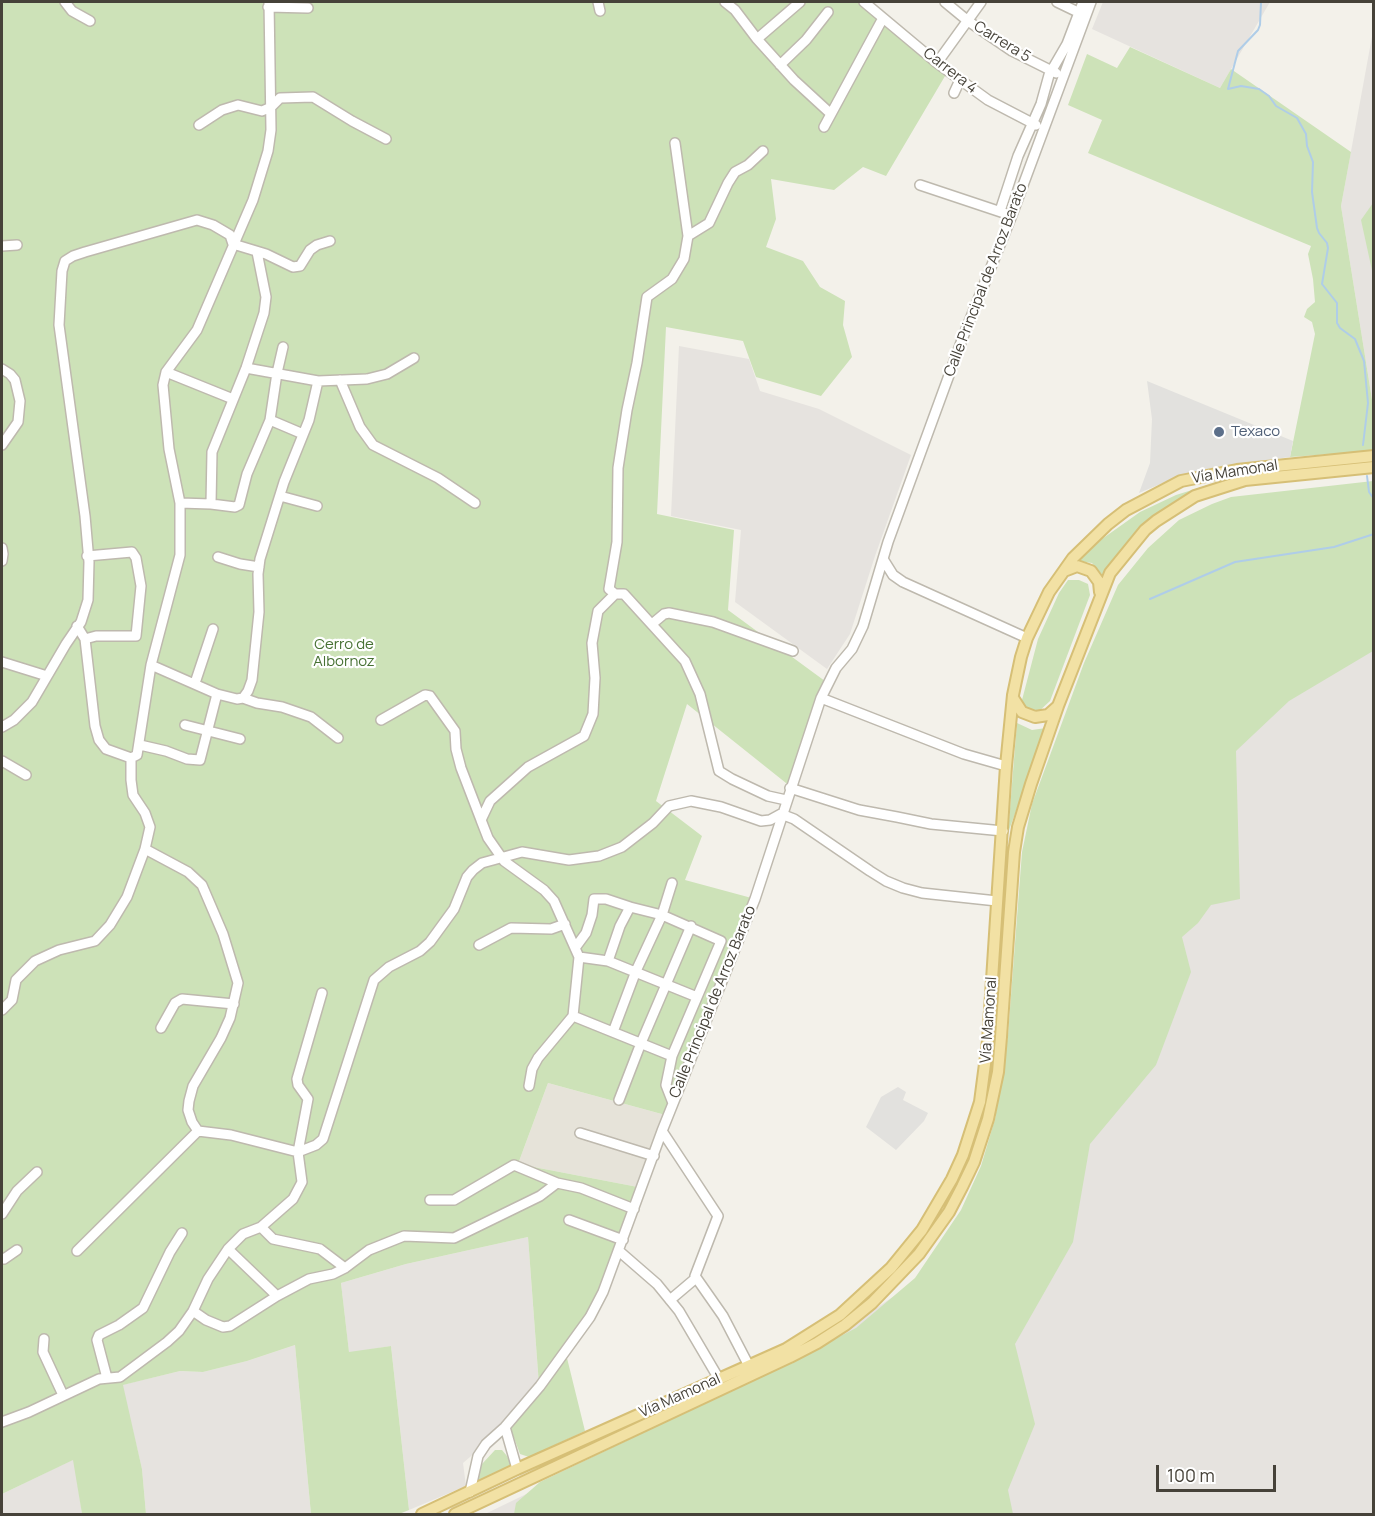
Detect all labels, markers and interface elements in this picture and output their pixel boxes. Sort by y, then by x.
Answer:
street label: Carrera 5 [970,18,1034,66]
street label: Carrera 4 [919,44,981,98]
street label: Calle Principal de Arroz Barato [941,181,1031,379]
place label: Texaco [1231,423,1280,441]
marker: Texaco [1212,425,1226,439]
street label: Vía Mamonal [1191,456,1279,488]
park label: Cerro de Albornoz [313,636,375,671]
street label: Calle Principal de Arroz Barato [666,903,760,1101]
street label: Vía Mamonal [977,976,1001,1064]
street label: Vía Mamonal [637,1370,723,1422]
scale bar [1159,1453,1279,1491]
text: 100 m [1167,1463,1215,1487]

